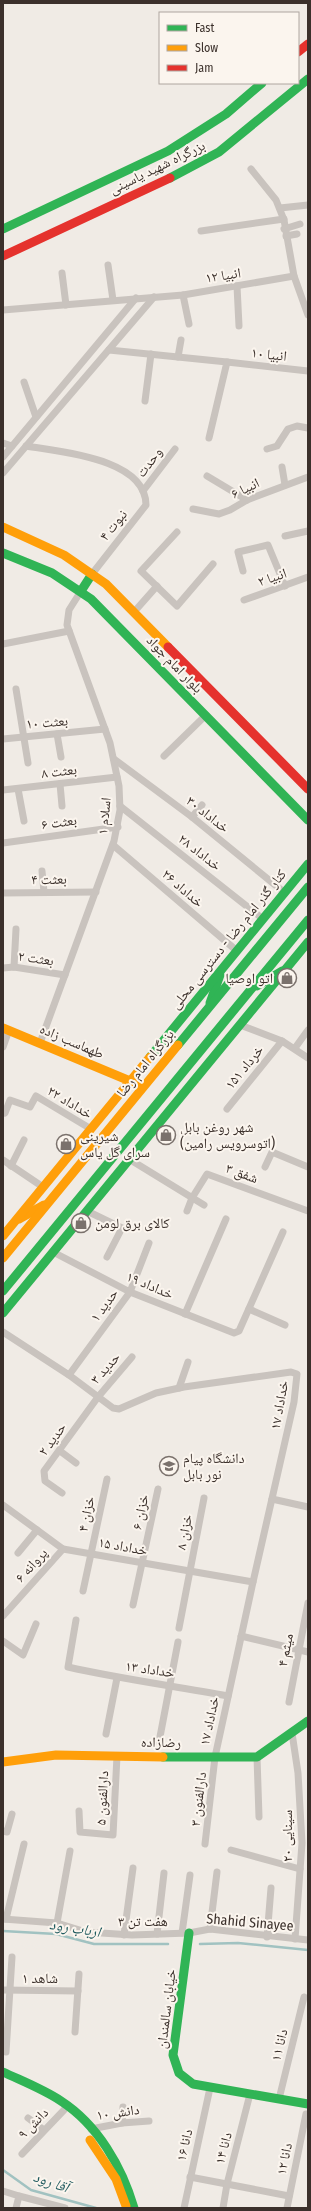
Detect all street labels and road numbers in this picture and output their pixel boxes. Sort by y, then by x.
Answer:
street label: بزرگراه شهید یاسینی [107,137,208,198]
street label: انبیا ۱۲ [204,264,242,287]
street label: انبیا ۱۰ [250,344,288,365]
street label: وحدت [133,444,166,481]
street label: انبیا ۶ [228,474,262,503]
street label: نبوت ۴ [96,506,131,544]
street label: انبیا ۲ [255,565,289,590]
street label: بلوار امام جواد [142,632,207,698]
street label: بعثت ۱۰ [25,712,69,733]
street label: بعثت ۸ [40,761,78,782]
street label: خداداد ۳۰ [183,792,233,836]
street label: اسلام ۱ [94,797,116,836]
street label: بعثت ۶ [40,812,78,833]
street label: خداداد ۲۸ [175,830,225,874]
street label: خداداد ۲۶ [158,866,207,911]
street label: کنار گذر امام رضا - دسترسی محلی [167,866,291,1013]
street label: بعثت ۴ [31,871,67,888]
street label: بعثت ۲ [17,948,55,969]
street label: طهماسب زاده [37,1020,106,1063]
street label: بزرگراه امام رضا [113,1026,179,1101]
street label: ۱۵خرداد ۱ [222,1042,267,1093]
street label: خداداد ۲۲ [44,1082,95,1123]
street label: شفق ۳ [223,1160,260,1188]
street label: خداداد ۱۹ [124,1268,176,1303]
street label: حدید ۱ [87,1285,122,1325]
street label: حدید ۳ [87,1349,124,1388]
street label: خداداد ۱۷ [267,1379,292,1431]
street label: حدید ۲ [35,1419,70,1459]
street label: خزان ۶ [128,1493,153,1531]
street label: خزان ۴ [74,1495,99,1533]
street label: خزان ۸ [173,1513,196,1551]
street label: خداداد ۱۵ [97,1534,149,1559]
street label: پروانه ۶ [12,1545,51,1586]
street label: میثم ۴ [274,1632,298,1668]
street label: خداداد ۱۳ [124,1658,176,1681]
street label: خداداد ۱۷ [196,1695,223,1747]
street label: رضازاده [141,1734,181,1751]
street label: دارالفنون ۵ [93,1770,112,1826]
street label: دارالفنون ۳ [187,1771,210,1827]
street label: سینایی ۲۰ [279,1810,296,1862]
street label: Shahid Sinayee [206,1910,294,1935]
street label: هفت تن ۳ [118,1913,168,1930]
street label: خیابان سالمندان [153,1968,180,2050]
street label: شاهد ۱ [22,1970,58,1987]
street label: دانا ۱۱ [267,2027,292,2063]
street label: دانش ۱۰ [96,2101,141,2124]
street label: دانش ۹ [14,2104,52,2142]
street label: دانا ۱۶ [173,2127,196,2163]
street label: دانا ۱۴ [211,2130,236,2166]
street label: دانا ۱۲ [273,2141,296,2177]

